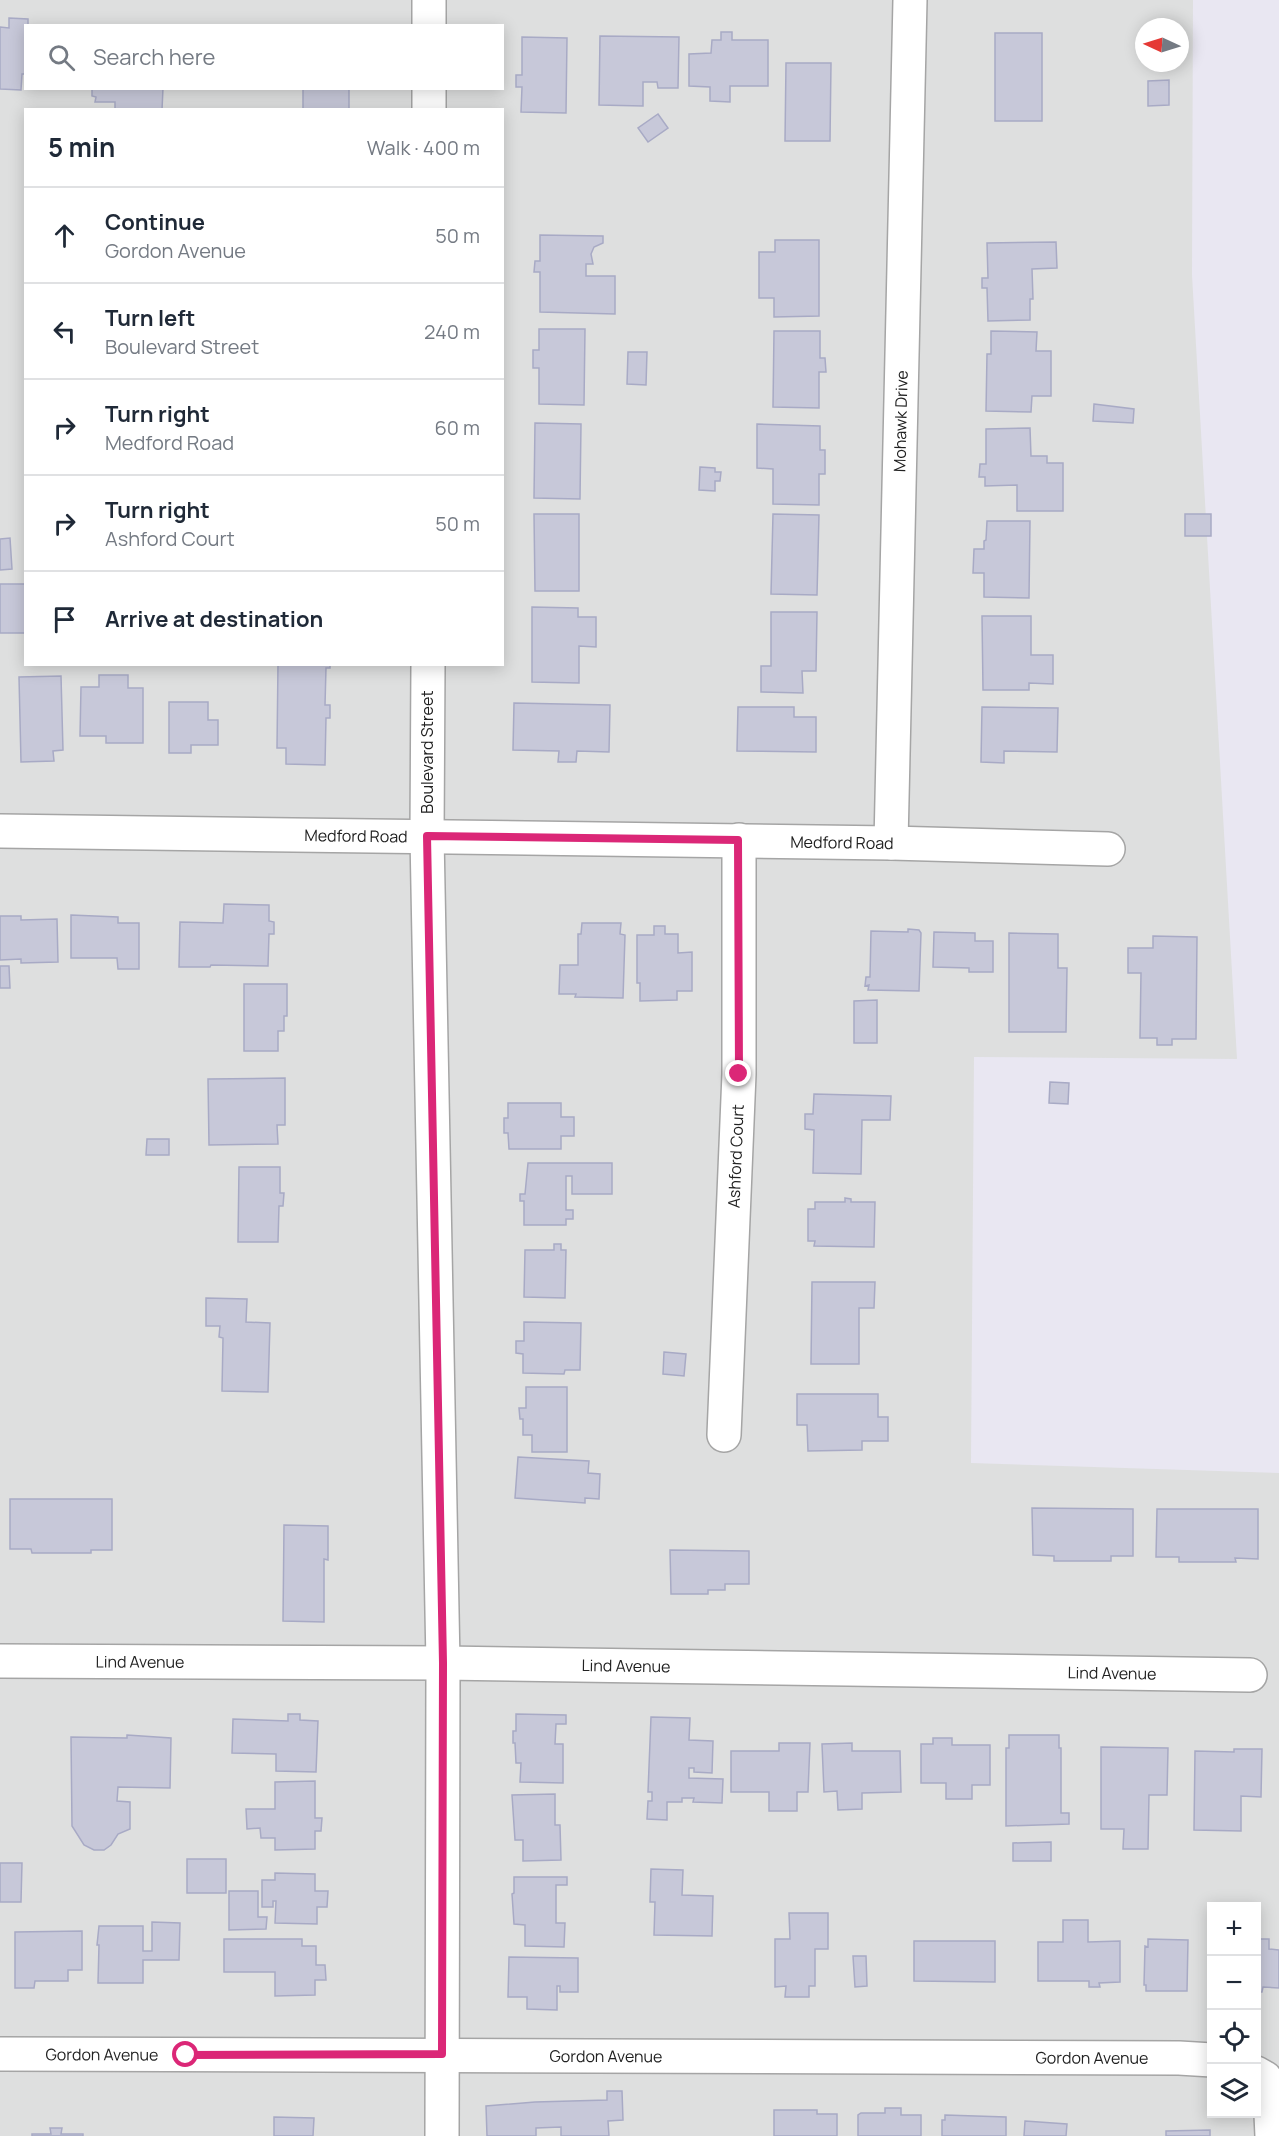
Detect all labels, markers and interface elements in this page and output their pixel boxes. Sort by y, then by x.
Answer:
north arrow [1135,18,1189,72]
search box [24,24,504,90]
icon: search [45,41,78,74]
text: Search here [93,42,215,72]
text: 5 min [48,129,115,165]
text: Walk · 400 m [367,134,480,161]
text: Continue [105,207,205,237]
icon: ahead [48,219,81,252]
text: 50 m [435,222,480,249]
text: Gordon Avenue [105,237,246,264]
text: Turn left [105,303,195,333]
icon: left [48,315,81,348]
text: 240 m [424,318,480,345]
text: Boulevard Street [105,333,259,360]
street label: Mohawk Drive [888,370,913,472]
text: Turn right [105,399,210,429]
icon: right [48,411,81,444]
text: 60 m [434,414,480,441]
text: Medford Road [105,429,234,456]
text: Turn right [105,495,210,525]
icon: right [48,507,81,540]
text: 50 m [435,510,480,537]
text: Ashford Court [105,525,235,552]
icon: arrive [48,603,81,636]
text: Arrive at destination [105,604,323,634]
street label: Boulevard Street [416,690,438,814]
street label: Medford Road [304,824,408,847]
street label: Medford Road [790,831,894,854]
route end [725,1060,751,1086]
street label: Ashford Court [722,1104,749,1209]
street label: Lind Avenue [96,1650,184,1673]
street label: Lind Avenue [581,1654,671,1677]
street label: Lind Avenue [1067,1661,1157,1685]
map controls [1207,1902,1261,2118]
button: + [1207,1902,1261,1956]
button: − [1207,1956,1261,2010]
button: locate [1207,2010,1261,2064]
route start [172,2041,198,2067]
street label: Gordon Avenue [46,2043,158,2066]
street label: Gordon Avenue [550,2045,662,2067]
street label: Gordon Avenue [1036,2047,1148,2069]
button: layers [1207,2064,1261,2118]

